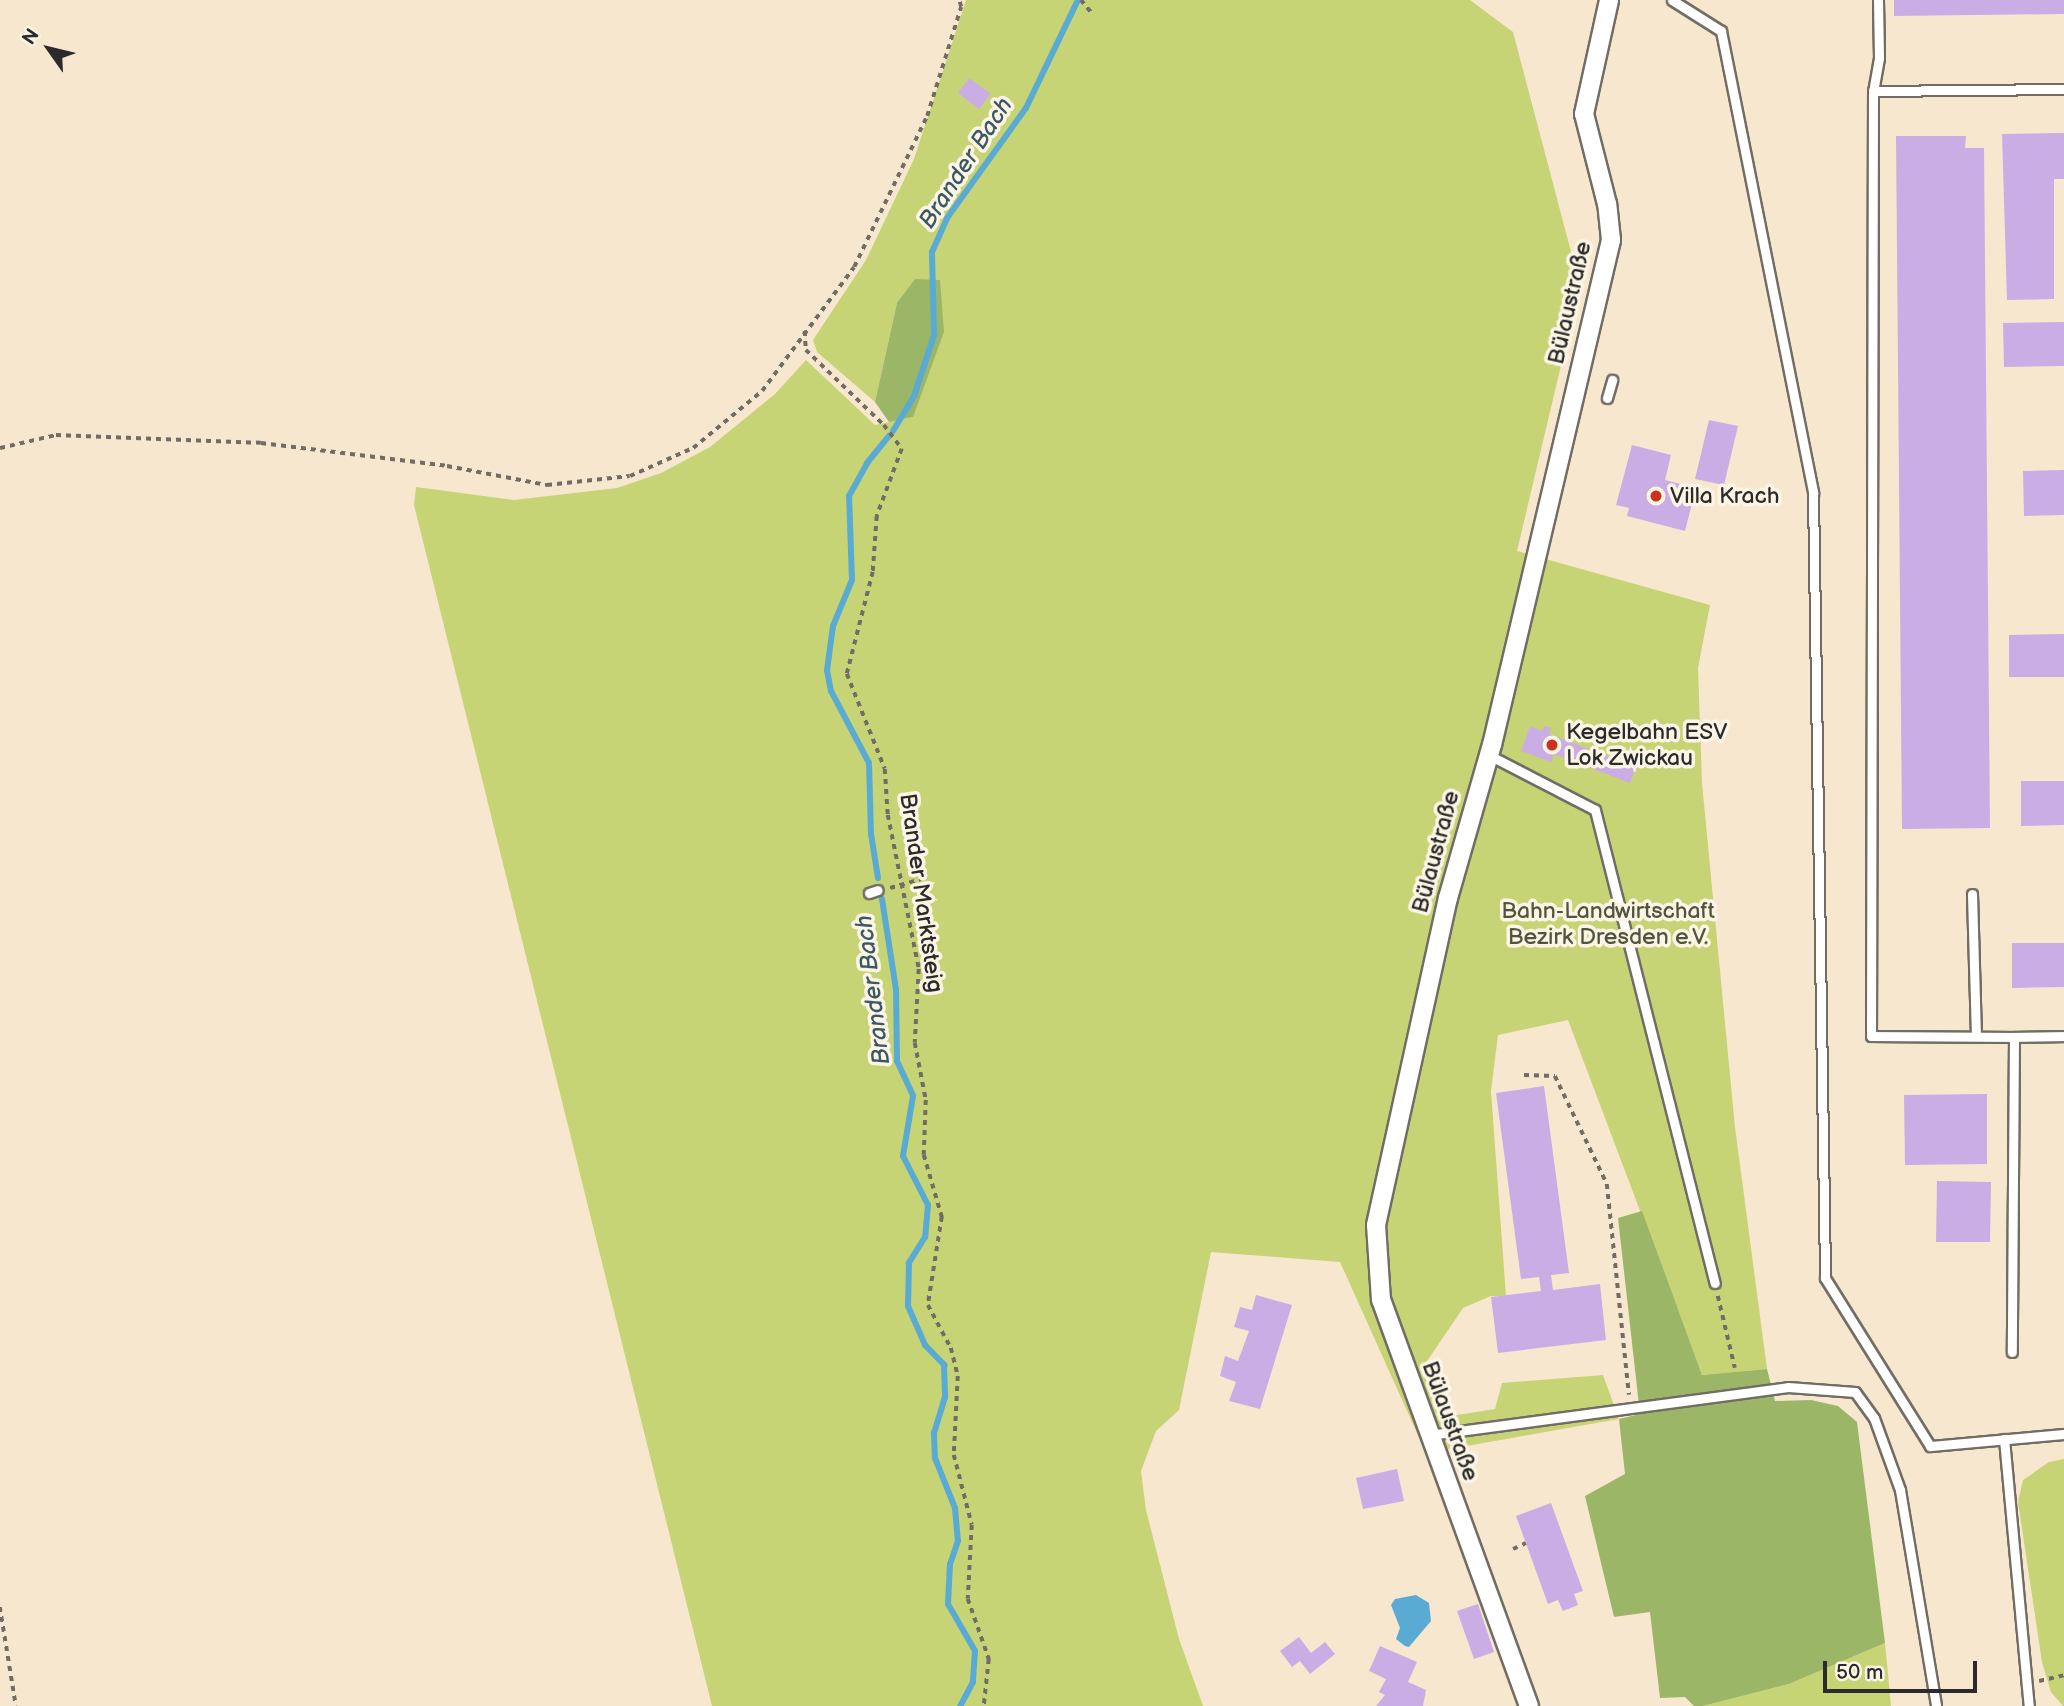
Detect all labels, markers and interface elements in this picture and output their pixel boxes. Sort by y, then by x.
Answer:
north arrow [14,14,84,84]
text: N [18,25,45,49]
water label: Brander Bach [913,92,1019,234]
street label: Bülaustraße [1542,239,1598,367]
place label: Villa Krach [1670,482,1780,510]
marker: Villa Krach [1648,488,1664,504]
place label: Kegelbahn ESV Lok Zwickau [1566,718,1727,772]
marker: Kegelbahn ESV Lok Zwickau [1544,737,1560,753]
street label: Bülaustraße [1406,788,1466,916]
street label: Brander Marktsteig [893,792,949,994]
park label: Bahn-Landwirtschaft Bezirk Dresden e.V. [1501,897,1715,951]
water label: Brander Bach [850,914,896,1066]
street label: Bülaustraße [1416,1357,1484,1485]
scale bar [1826,1646,1980,1690]
text: 50 m [1836,1660,1883,1685]

